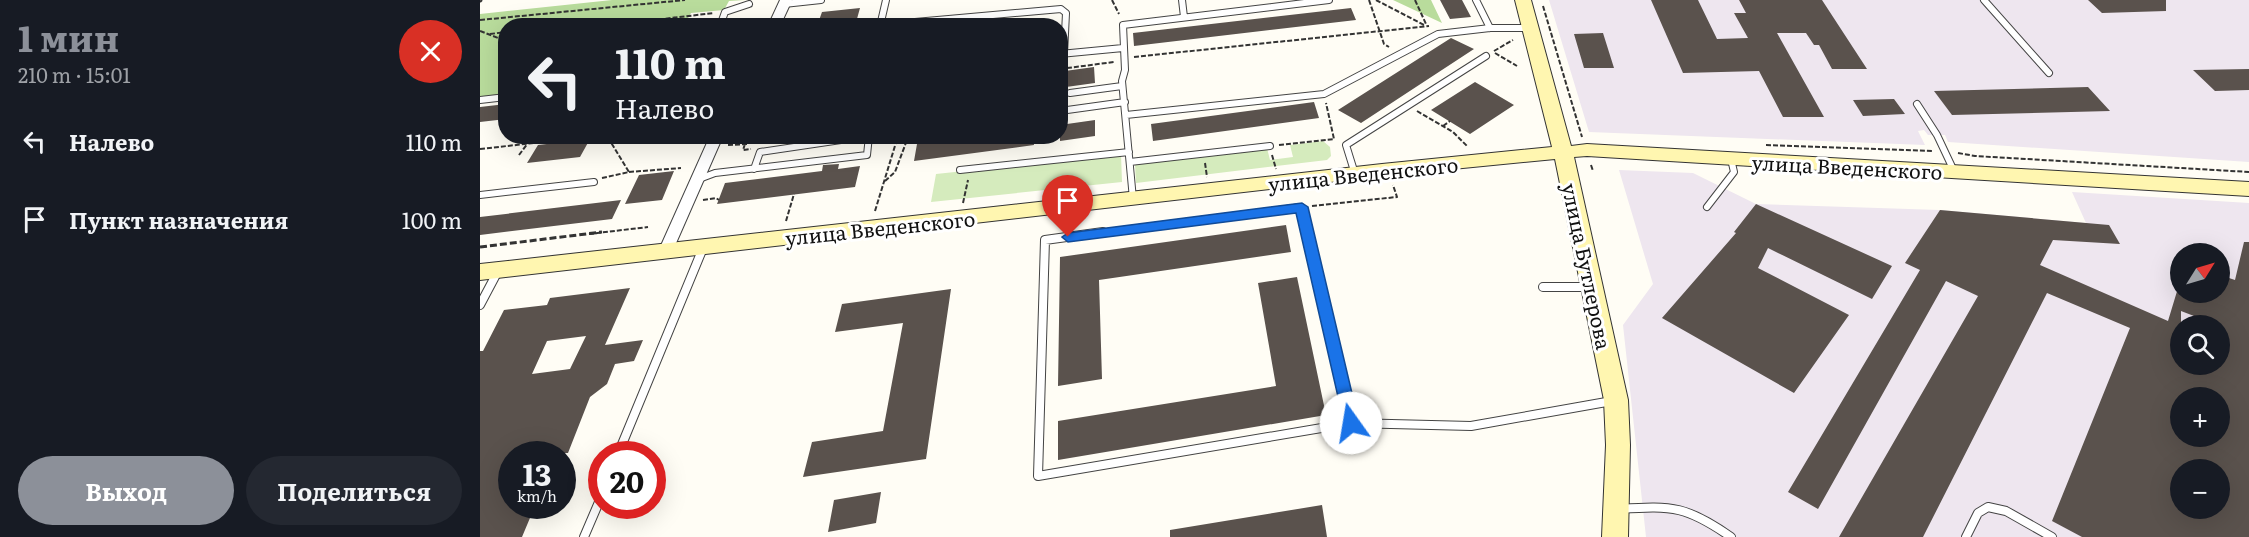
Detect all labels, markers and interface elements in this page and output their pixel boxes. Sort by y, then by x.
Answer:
text: 1 мин [18,10,119,63]
button: close [399,20,462,83]
text: 110 m [615,30,726,92]
icon: left [516,42,594,120]
text: 210 m · 15:01 [18,59,131,89]
text: Налево [615,87,714,127]
icon: left [18,125,51,158]
text: Налево [69,125,154,158]
text: 110 m [406,125,462,158]
street label: улица Введенского [1751,146,1943,186]
street label: улица Введенского [1266,148,1460,198]
pin [1042,175,1093,237]
street label: улица Бутлерова [1556,180,1620,352]
icon: arrive [1051,184,1084,217]
street label: улица Введенского [783,202,977,252]
icon: arrive [18,203,51,236]
text: Пункт назначения [69,203,288,236]
text: 100 m [402,203,462,236]
north arrow [2170,243,2230,303]
map controls [2170,243,2230,519]
button: search [2170,315,2230,375]
button: + [2170,387,2230,447]
position arrow [1319,391,1383,455]
speed limit sign: 20 [588,441,666,519]
text: 13 [522,451,552,495]
button: Выход [18,456,234,525]
button: Поделиться [246,456,462,525]
button: − [2170,459,2230,519]
text: km/h [517,484,557,507]

